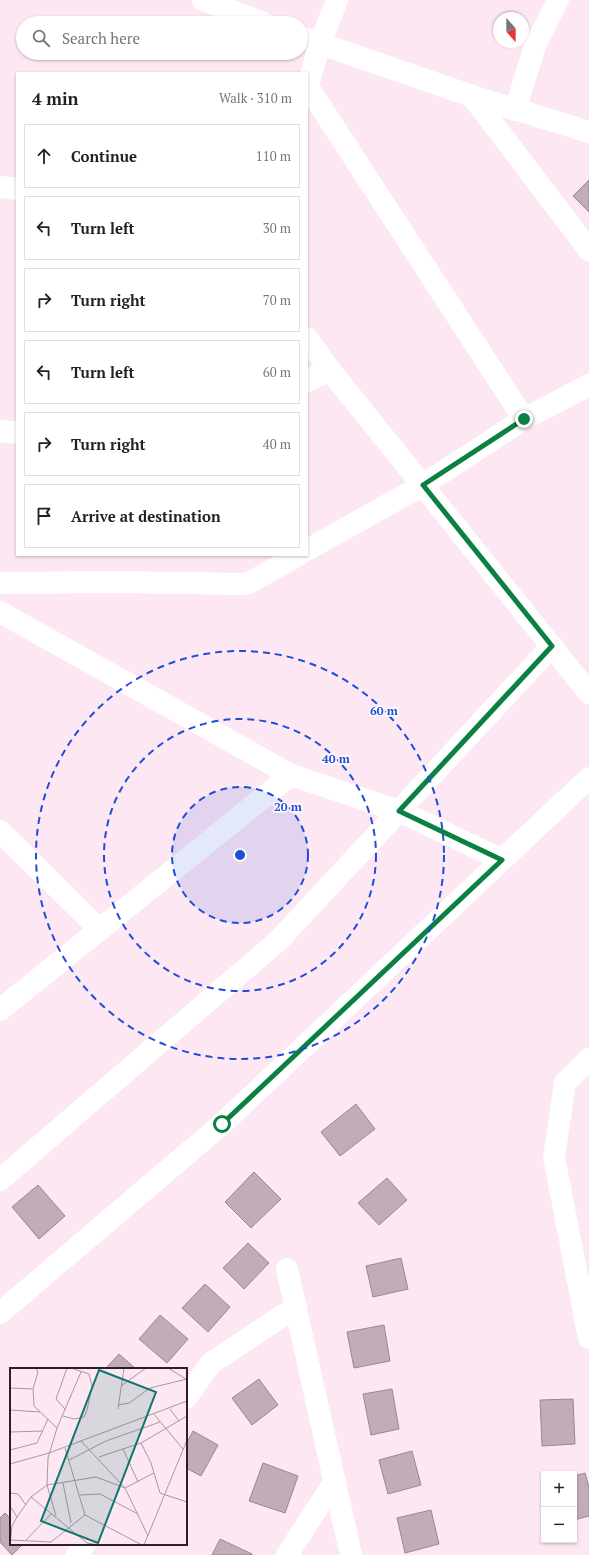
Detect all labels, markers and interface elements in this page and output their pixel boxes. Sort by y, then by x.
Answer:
north arrow [493,12,529,48]
search box [16,16,308,60]
icon: search [30,27,52,49]
text: Search here [62,28,140,48]
text: 4 min [32,87,79,110]
text: Walk · 310 m [219,89,292,107]
icon: ahead [33,145,55,167]
text: Continue [71,146,137,166]
text: 110 m [256,147,291,165]
icon: left [33,217,55,239]
text: Turn left [71,218,135,238]
text: 30 m [263,219,291,237]
icon: right [33,289,55,311]
text: Turn right [71,290,146,310]
text: 70 m [263,291,291,309]
icon: left [33,361,55,383]
text: Turn left [71,362,135,382]
text: 60 m [263,363,291,381]
route end [515,410,533,428]
icon: right [33,433,55,455]
text: Turn right [71,434,146,454]
text: 40 m [263,435,291,453]
icon: arrive [33,505,55,527]
text: Arrive at destination [71,506,221,526]
text: 60 m [370,703,398,718]
text: 40 m [322,751,350,766]
text: 20 m [274,799,302,814]
centre of rings [233,848,247,862]
route start [213,1115,231,1133]
inset map [10,1368,187,1545]
map controls [541,1471,577,1543]
button: + [541,1471,577,1507]
button: − [541,1507,577,1543]

